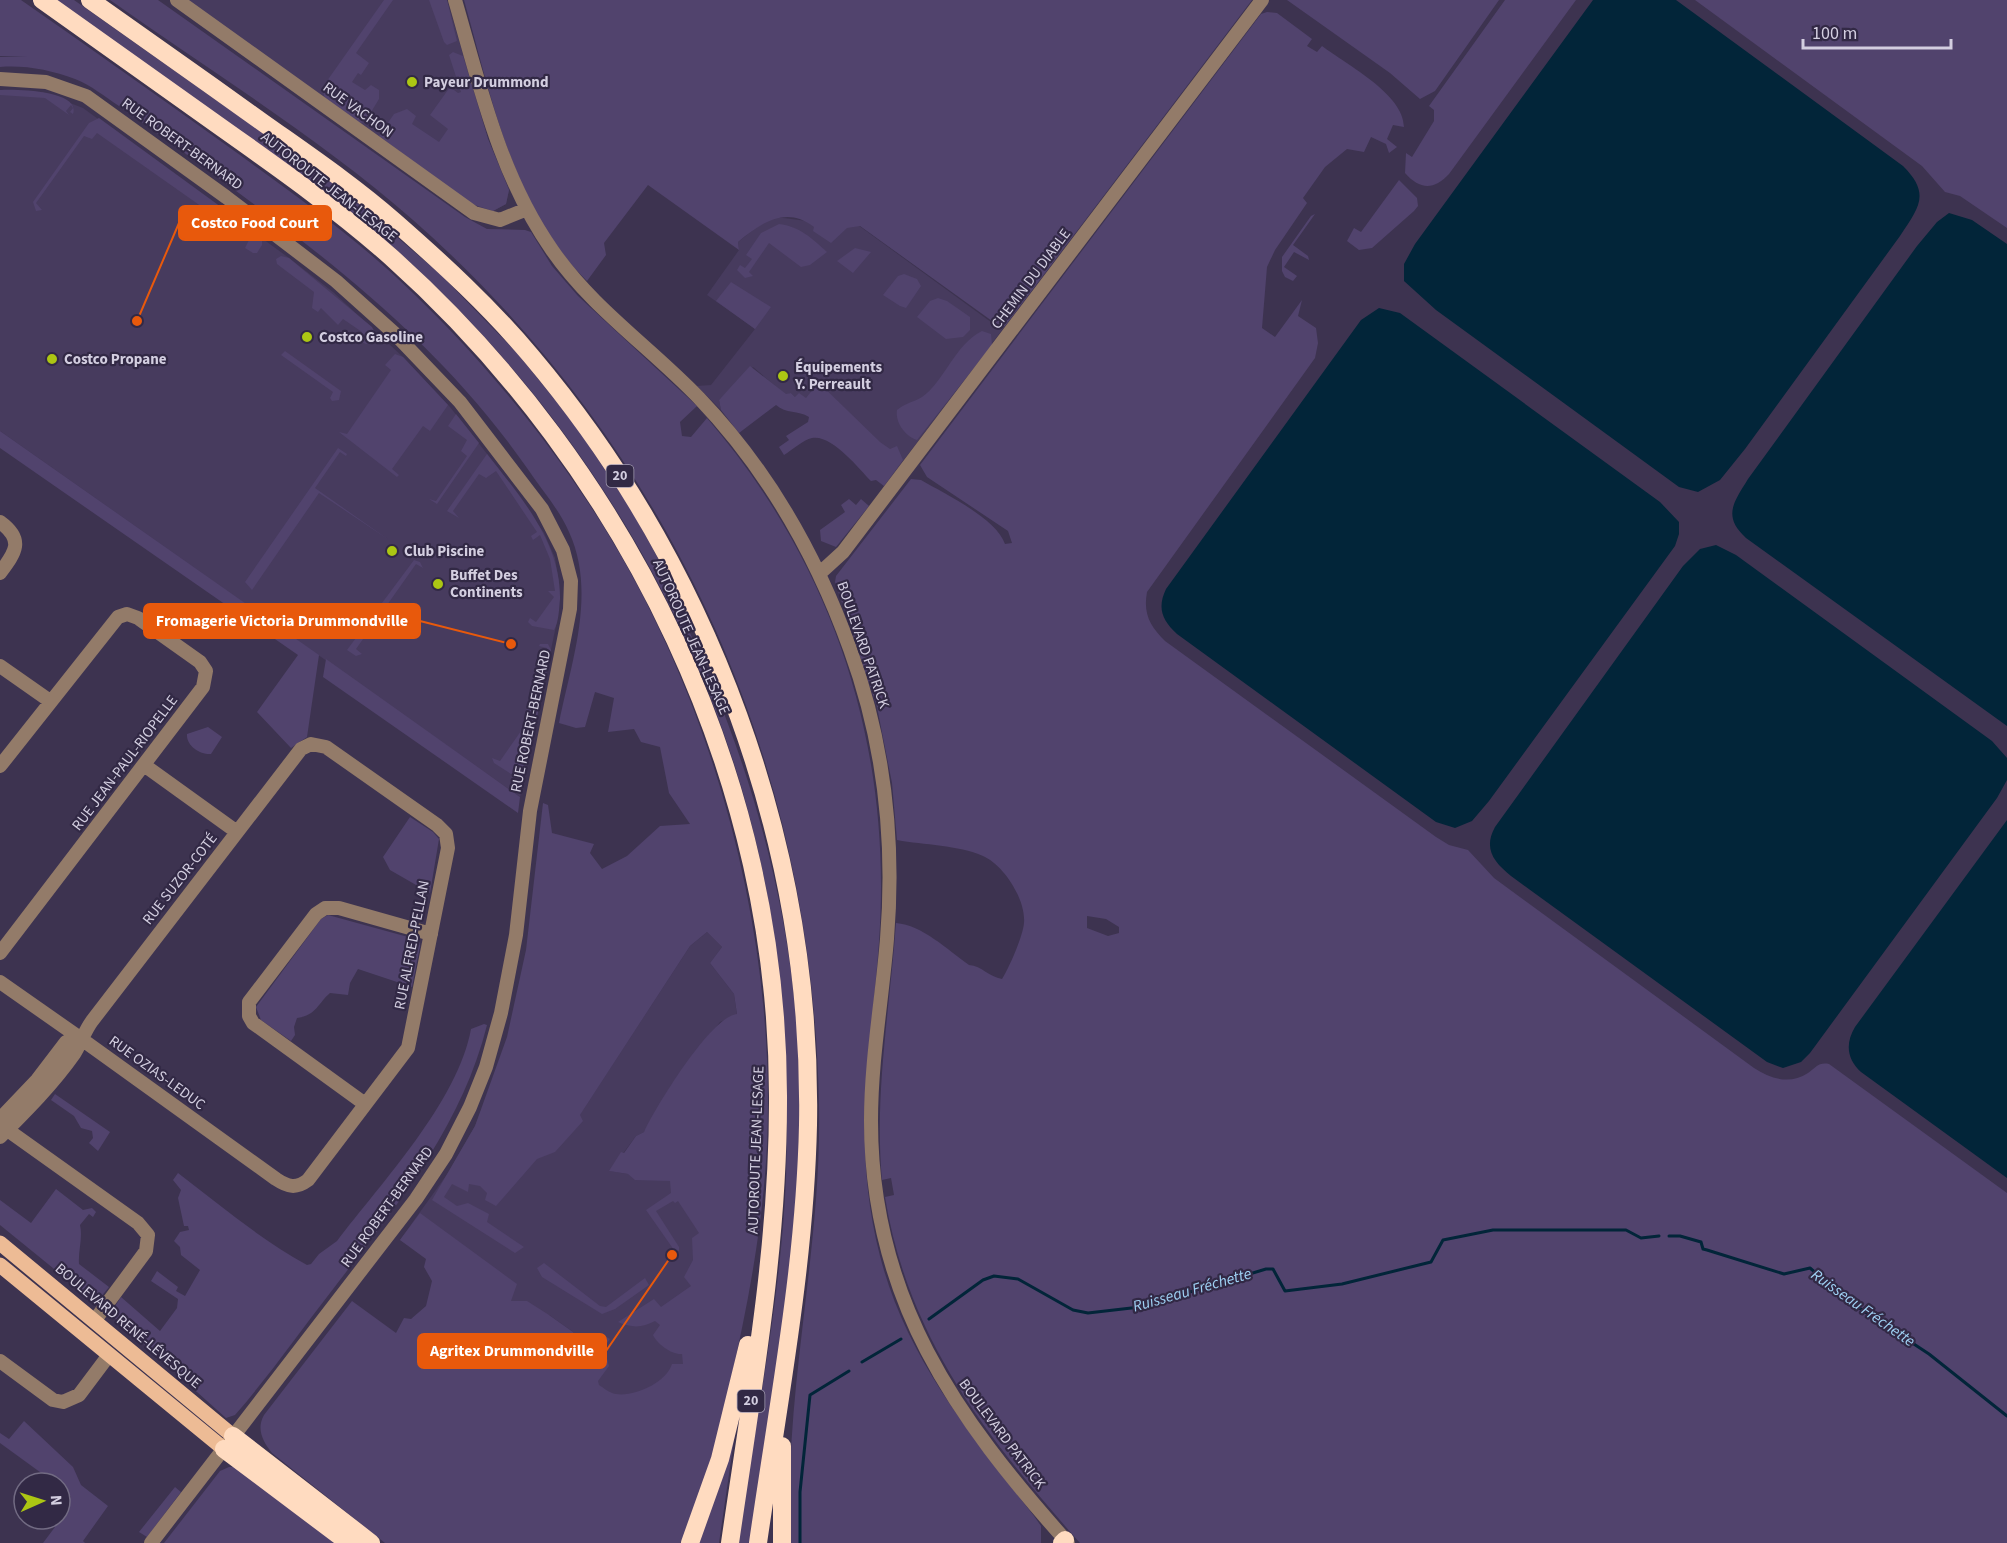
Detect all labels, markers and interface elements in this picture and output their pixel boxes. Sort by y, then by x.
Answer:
scale bar [1803,12,1952,50]
text: 100 m [1812,21,1857,46]
place label: Payeur Drummond [424,72,549,93]
marker: Payeur Drummond [405,75,419,89]
street label: RUE VACHON [318,77,398,143]
street label: RUE ROBERT-BERNARD [117,93,247,195]
street label: AUTOROUTE JEAN-LESAGE [256,127,402,247]
callout: Costco Food Court [179,206,331,240]
text: Costco Food Court [191,212,319,234]
street label: CHEMIN DU DIABLE [986,224,1076,334]
place label: Costco Gasoline [319,327,423,348]
marker: Costco Gasoline [300,330,314,344]
place label: Costco Propane [64,349,167,370]
marker: Costco Propane [45,352,59,366]
place label: Équipements Y. Perreault [794,357,882,395]
marker: Équipements Y. Perreault [776,369,790,383]
road number: 20 [606,465,634,487]
place label: Club Piscine [404,541,485,562]
marker: Club Piscine [385,544,399,558]
street label: AUTOROUTE JEAN-LESAGE [647,556,735,718]
place label: Buffet Des Continents [450,565,523,603]
marker: Buffet Des Continents [431,577,445,591]
street label: BOULEVARD PATRICK [831,579,895,712]
callout: Fromagerie Victoria Drummondville [144,604,420,638]
text: Fromagerie Victoria Drummondville [156,610,408,632]
street label: RUE ROBERT-BERNARD [506,648,556,794]
street label: RUE JEAN-PAUL-RIOPELLE [67,691,183,835]
street label: RUE SUZOR-COTÉ [138,829,222,929]
street label: RUE ALFRED-PELLAN [389,879,435,1011]
street label: RUE OZIAS-LEDUC [105,1031,210,1115]
street label: AUTOROUTE JEAN-LESAGE [743,1065,769,1234]
street label: RUE ROBERT-BERNARD [336,1142,438,1272]
street label: BOULEVARD RENÉ-LÉVESQUE [50,1258,206,1394]
water label: Ruisseau Fréchette [1130,1262,1254,1317]
water label: Ruisseau Fréchette [1806,1264,1920,1352]
callout: Agritex Drummondville [418,1334,606,1368]
text: Agritex Drummondville [429,1340,594,1362]
street label: BOULEVARD PATRICK [954,1375,1051,1494]
road number: 20 [738,1390,764,1412]
north arrow [12,1471,72,1531]
text: N [45,1494,67,1506]

